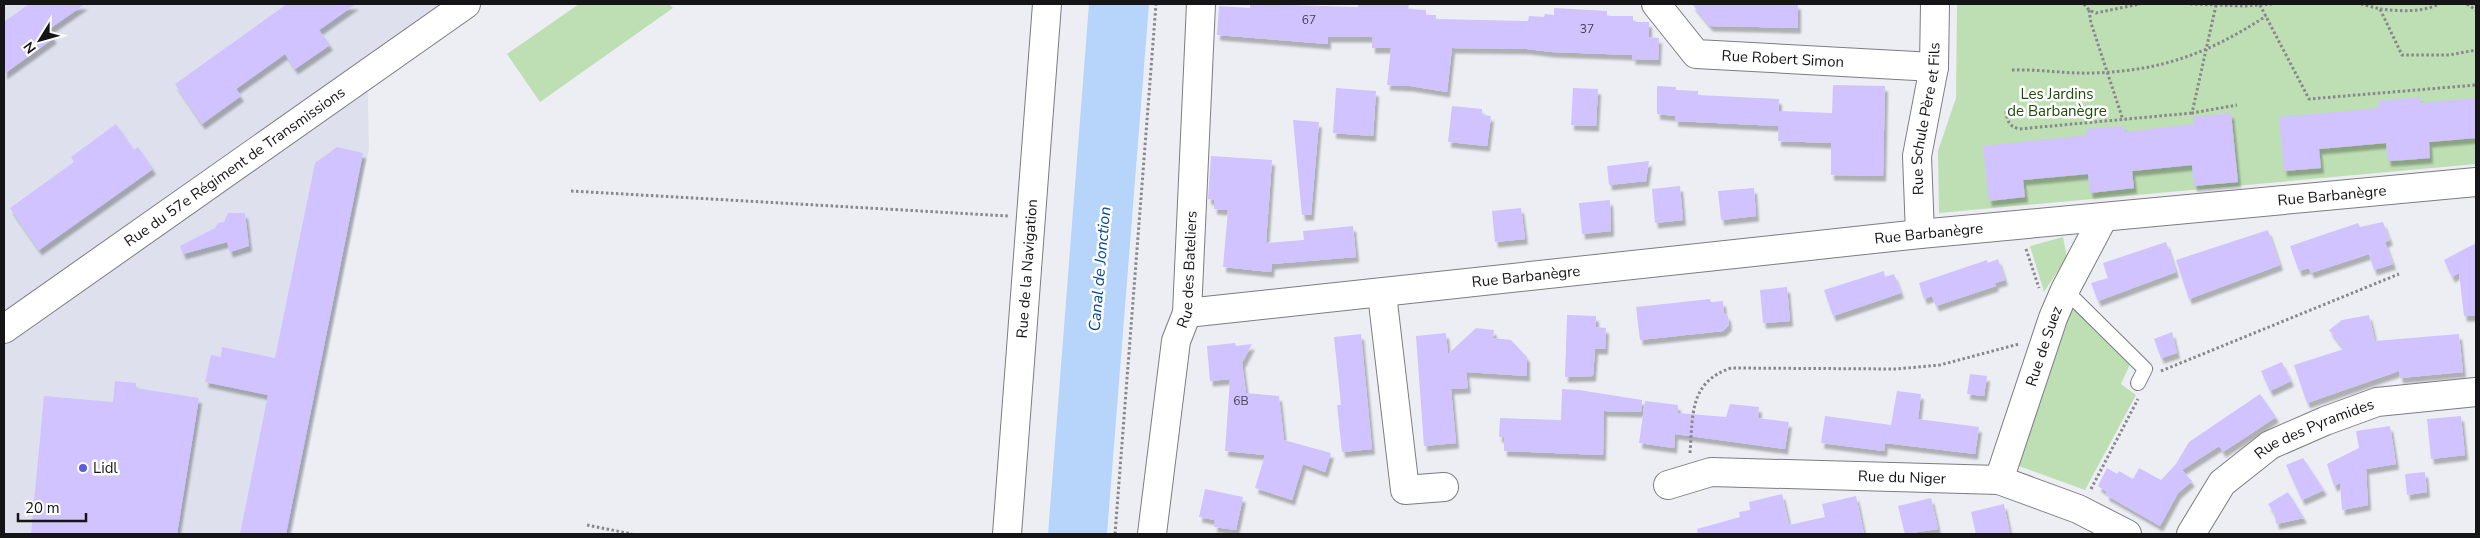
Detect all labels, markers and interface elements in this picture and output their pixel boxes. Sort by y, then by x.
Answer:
house number: 67 [1302,12,1316,28]
north arrow [15,15,65,65]
house number: 37 [1580,21,1594,37]
text: N [19,38,41,57]
street label: Rue Schule Père et Fils [1907,42,1944,196]
street label: Rue Robert Simon [1721,45,1845,72]
street label: Rue du 57e Régiment de Transmissions [120,82,349,251]
park label: Les Jardins de Barbanègre [2007,84,2107,121]
street label: Rue Barbanègre [2277,180,2387,211]
street label: Rue de la Navigation [1012,198,1042,339]
water label: Canal de Jonction [1084,206,1116,332]
street label: Rue des Bateliers [1172,210,1202,331]
street label: Rue Barbanègre [1873,218,1984,249]
street label: Rue Barbanègre [1471,261,1581,292]
street label: Rue de Suez [2021,303,2067,389]
house number: 6B [1233,393,1249,409]
street label: Rue des Pyramides [2250,394,2377,464]
place label: Lidl [93,458,118,478]
marker: Lidl [77,462,89,474]
street label: Rue du Niger [1858,466,1947,489]
scale bar [18,490,85,522]
text: 20 m [25,498,60,518]

